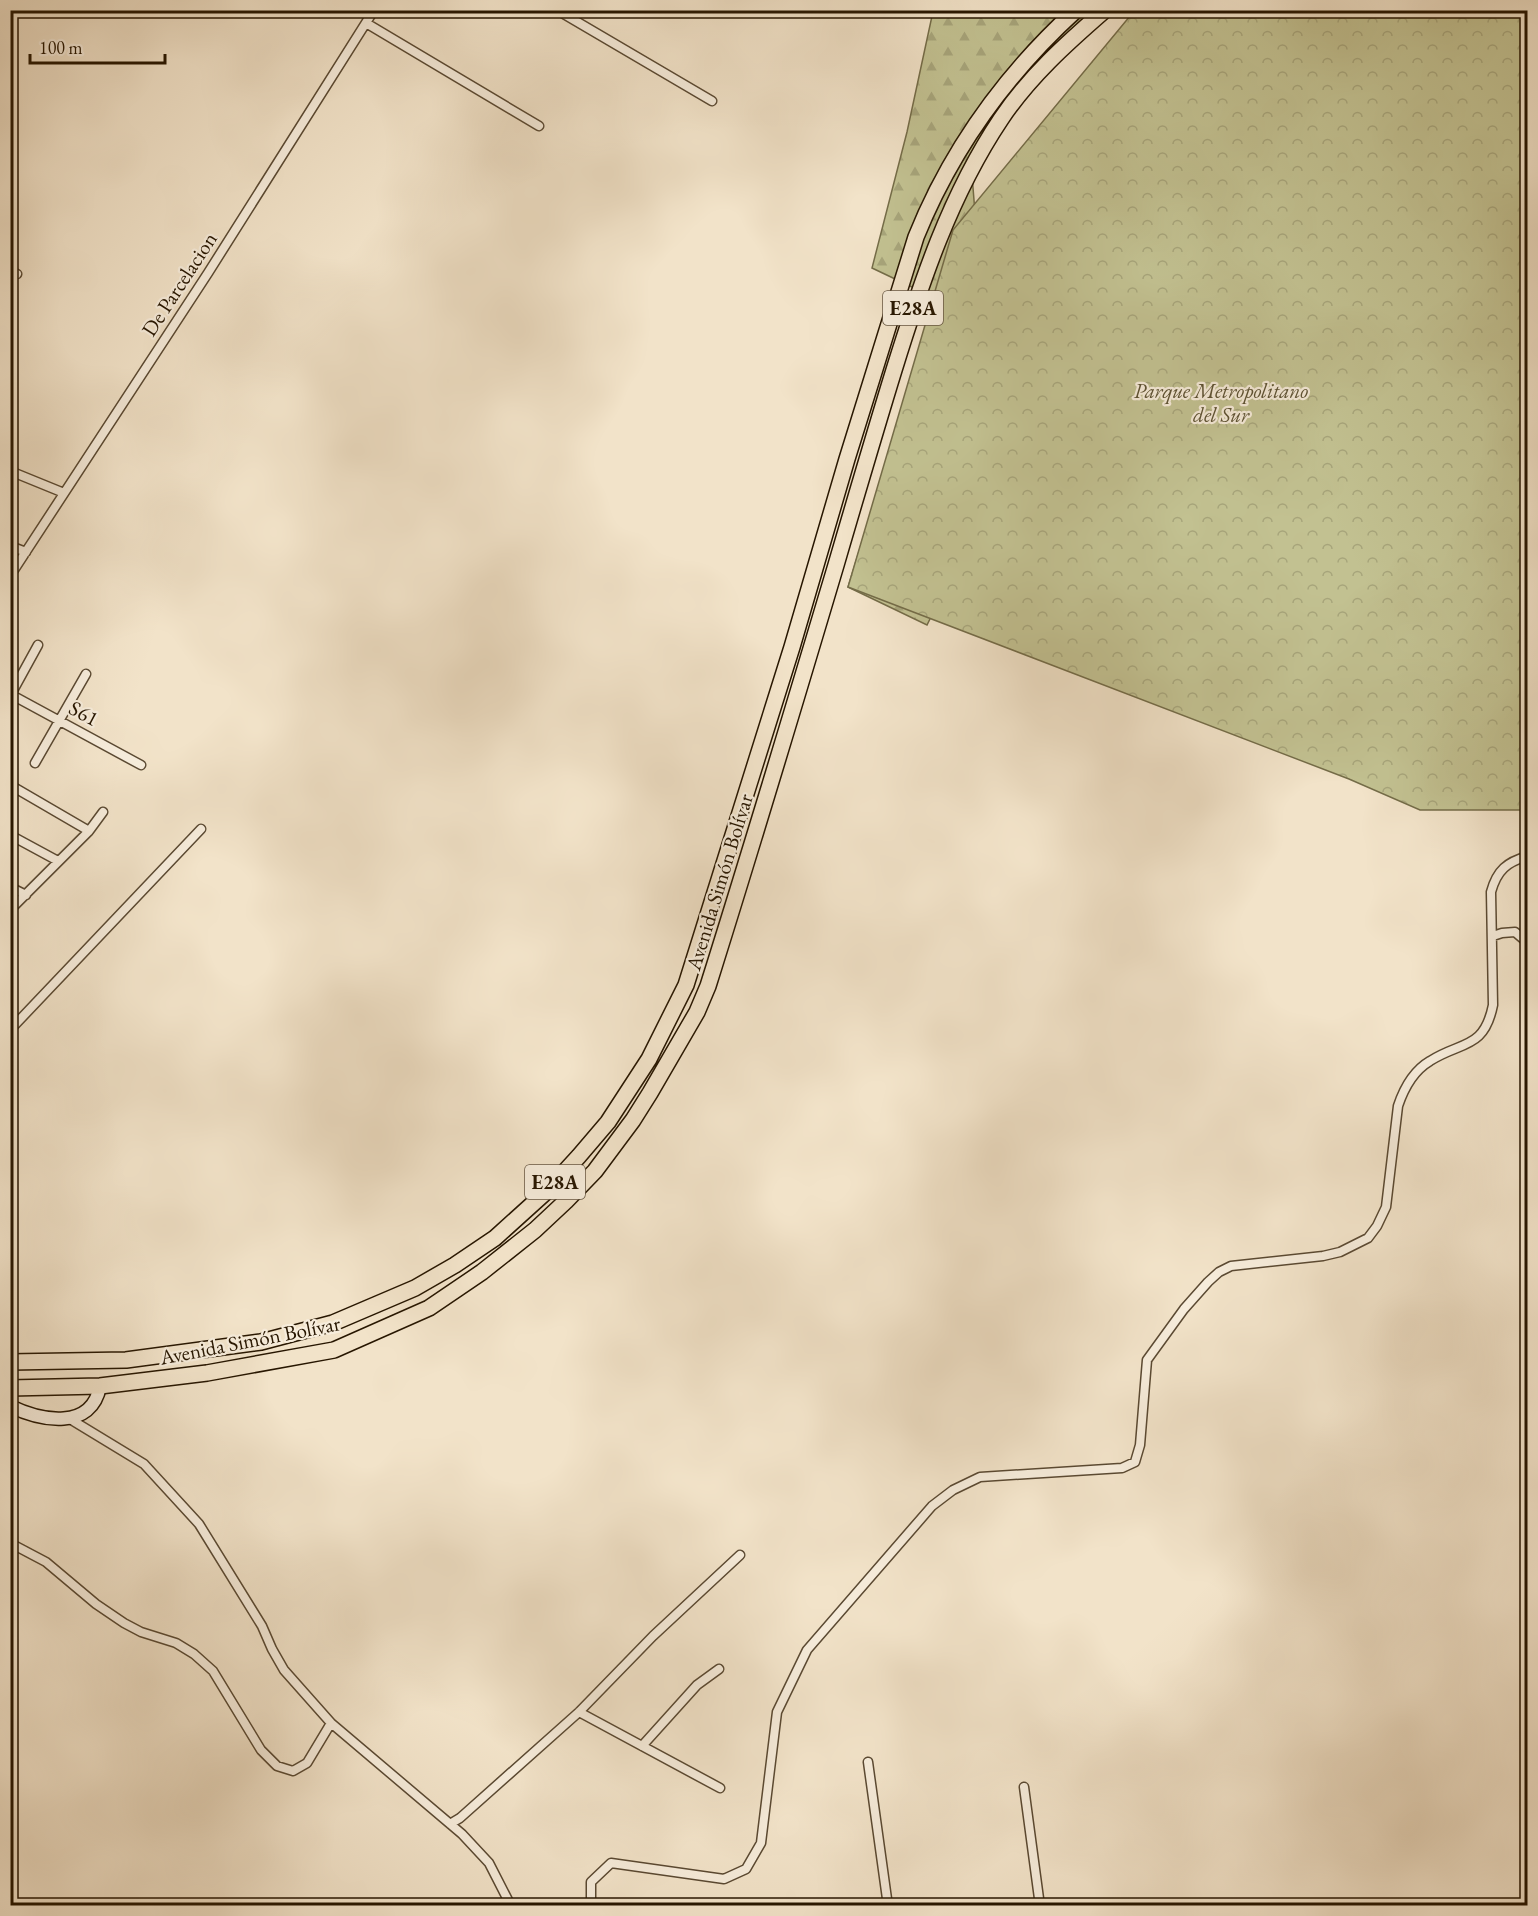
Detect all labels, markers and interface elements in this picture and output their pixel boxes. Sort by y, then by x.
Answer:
scale bar [30,27,165,65]
text: 100 m [39,36,83,59]
street label: De Parcelacion [135,227,223,341]
road number: E28A [883,291,943,325]
park label: Parque Metropolitano del Sur [1134,377,1308,428]
street label: S61 [64,694,104,732]
street label: Avenida Simón Bolívar [679,790,759,974]
road number: E28A [525,1165,585,1199]
street label: Avenida Simón Bolívar [157,1309,342,1371]

